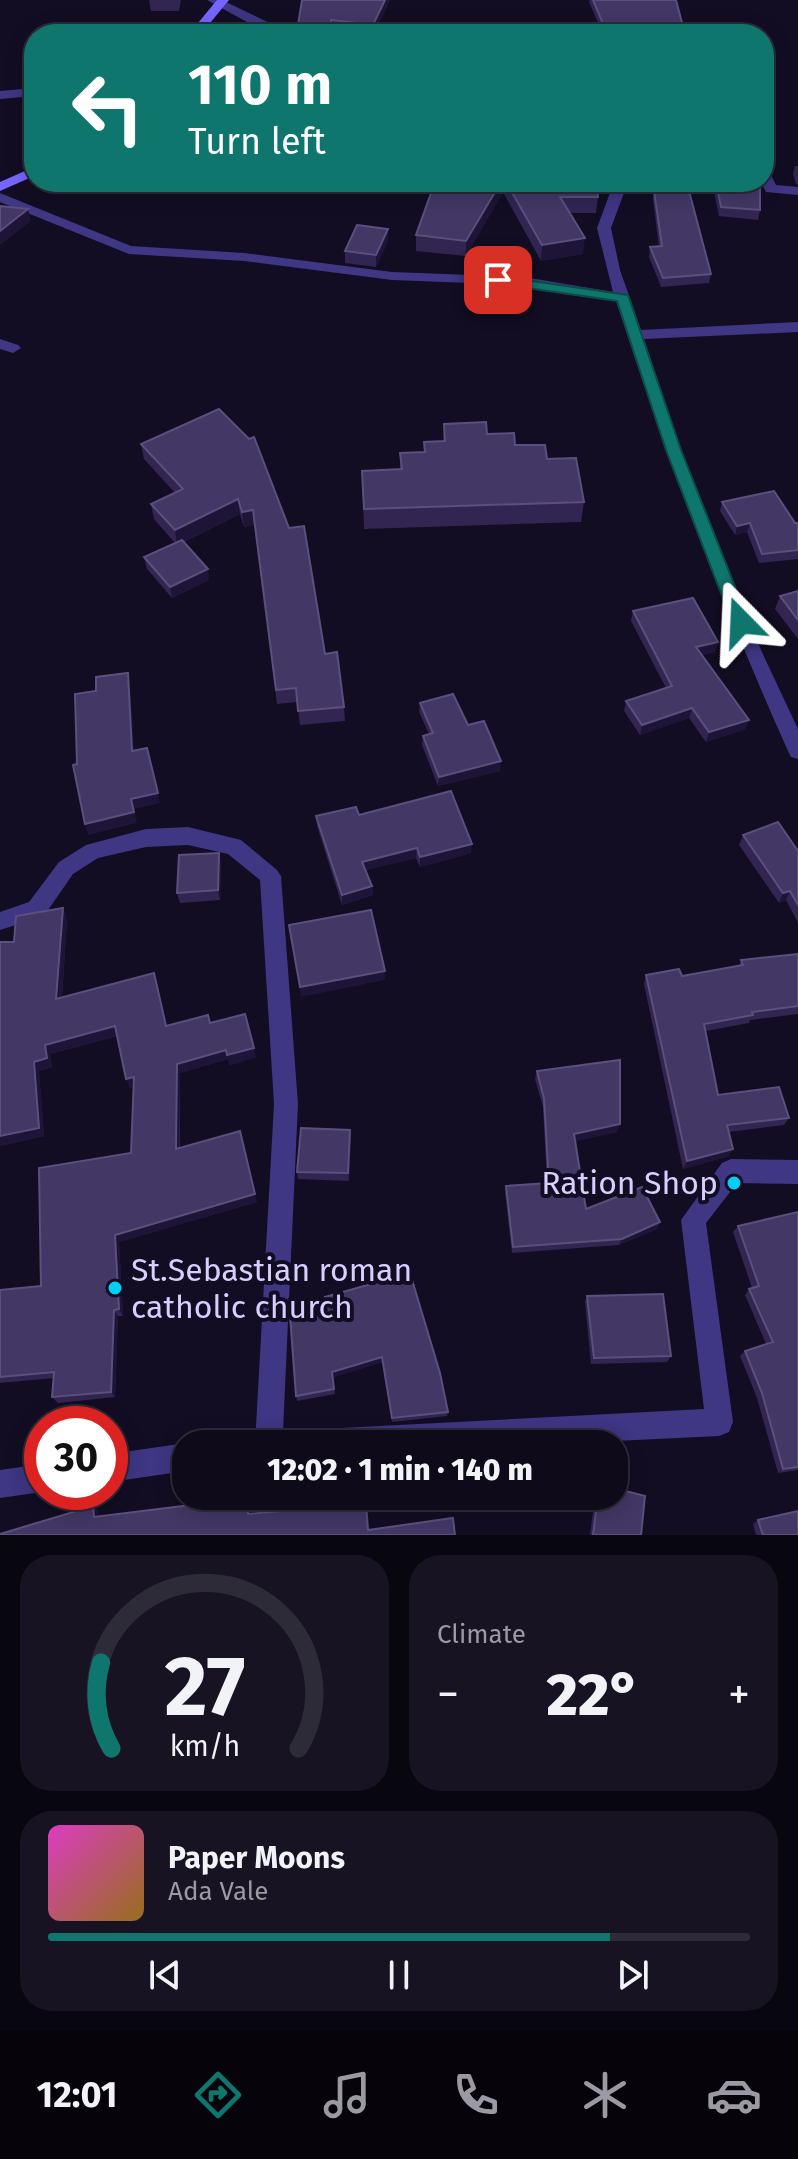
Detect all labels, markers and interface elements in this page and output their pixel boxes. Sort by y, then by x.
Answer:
text: 110 m [188,52,332,119]
icon: left [56,56,160,160]
text: Turn left [188,120,326,164]
pin [464,246,532,314]
icon: arrive [476,258,520,302]
position arrow [699,580,783,664]
place label: Ration Shop [541,1164,718,1202]
marker: Ration Shop [725,1174,743,1192]
place label: St.Sebastian roman catholic church [131,1251,412,1326]
marker: St.Sebastian roman catholic church [106,1279,124,1297]
speed limit sign: 30 [24,1406,128,1510]
text: 12:02 · 1 min · 140 m [267,1452,533,1488]
text: Climate [437,1619,526,1650]
text: 27 [164,1637,245,1737]
text: 22° [547,1659,641,1731]
text: − [437,1668,459,1721]
text: + [728,1668,750,1721]
text: km/h [169,1729,240,1764]
text: Paper Moons [168,1840,345,1876]
text: Ada Vale [168,1876,268,1907]
icon: previous [143,1953,187,1997]
icon: pause [377,1953,421,1997]
icon: next [611,1953,655,1997]
icon: directions [190,2067,246,2123]
icon: music [319,2067,375,2123]
icon: phone [448,2067,504,2123]
icon: climate [577,2067,633,2123]
icon: car [706,2067,762,2123]
text: 12:01 [36,2073,117,2117]

